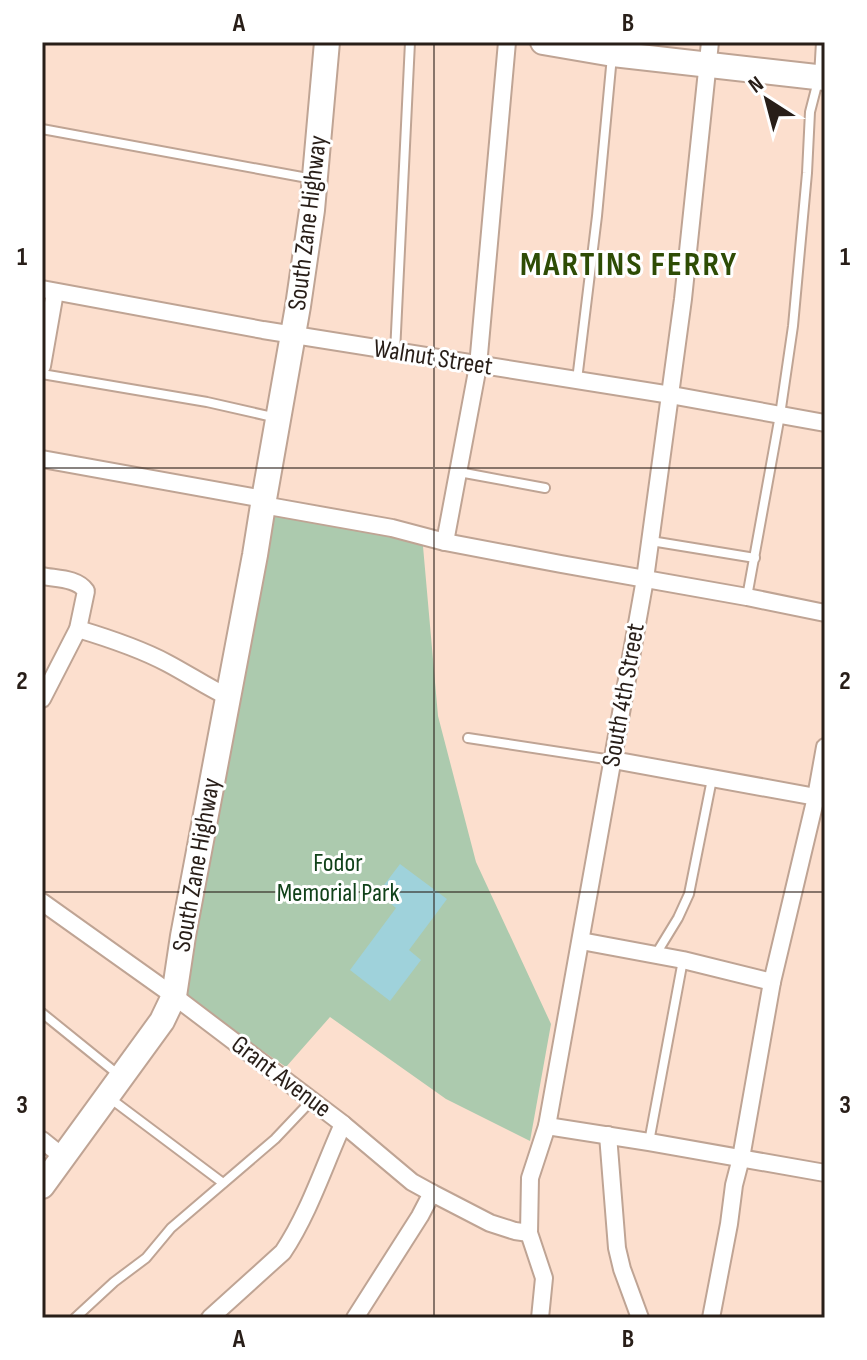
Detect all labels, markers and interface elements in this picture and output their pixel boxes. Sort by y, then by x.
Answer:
text: A [232,8,246,39]
text: B [622,8,634,39]
north arrow [727,60,807,140]
text: N [743,71,769,99]
street label: South Zane Highway [282,134,334,312]
text: 1 [17,242,27,273]
text: 1 [840,242,850,273]
district label: MARTINS FERRY [520,244,738,285]
street label: Walnut Street [371,333,495,383]
street label: South 4th Street [596,621,652,769]
text: 2 [16,666,28,697]
text: 2 [839,666,851,697]
street label: South Zane Highway [166,776,228,954]
park label: Fodor Memorial Park [277,848,399,909]
street label: Grant Avenue [225,1029,337,1125]
text: 3 [16,1090,28,1121]
text: 3 [839,1090,851,1121]
text: A [232,1324,246,1355]
text: B [622,1324,634,1355]

